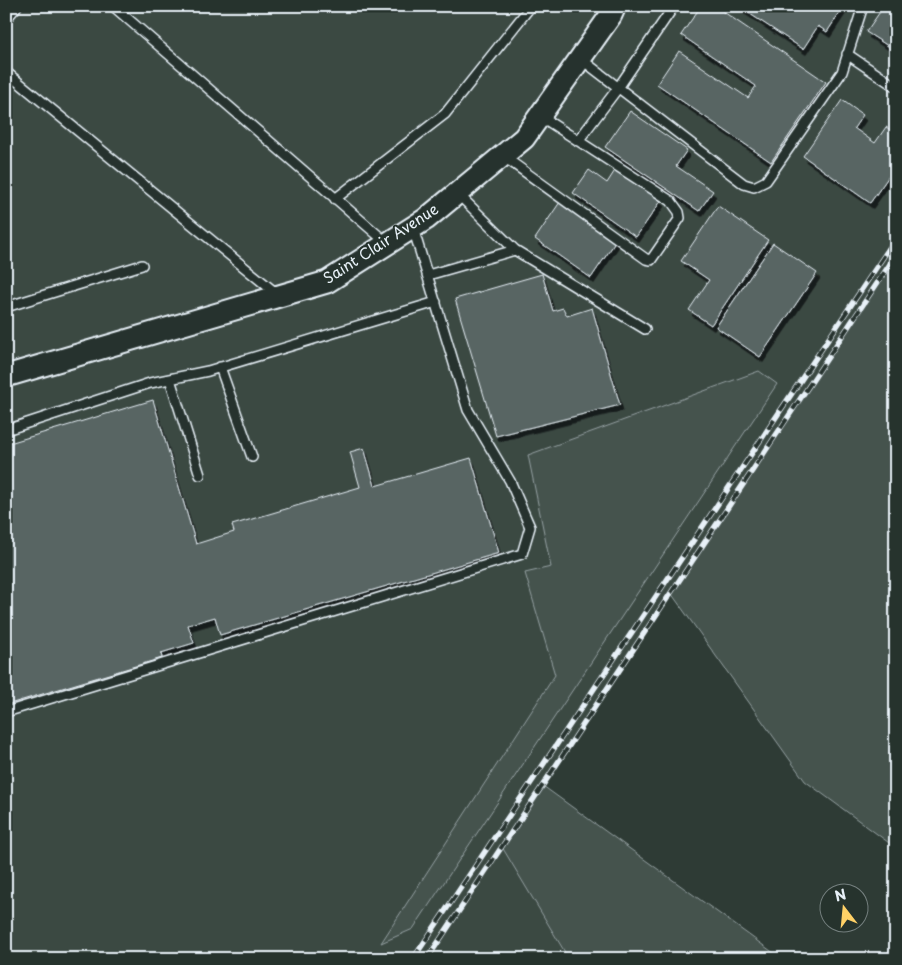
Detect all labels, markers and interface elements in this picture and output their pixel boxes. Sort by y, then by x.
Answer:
street label: Saint Clair Avenue [318,197,442,289]
north arrow [820,882,870,932]
text: N [832,883,849,907]

